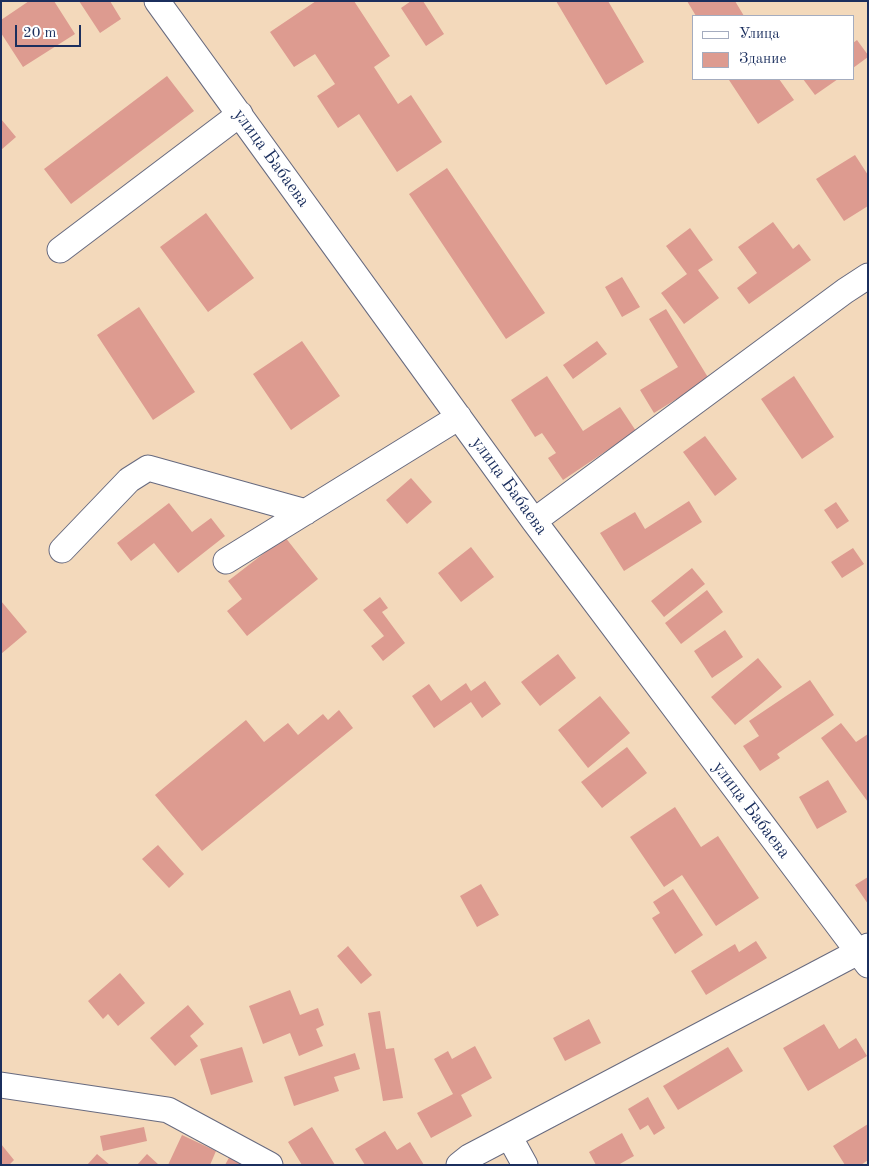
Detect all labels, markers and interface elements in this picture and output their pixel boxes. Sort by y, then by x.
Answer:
scale bar [18,15,84,47]
legend [692,15,854,80]
text: 20 m [23,26,57,41]
text: Улица [739,27,780,42]
text: Здание [739,52,786,67]
street label: улица Бабаева [228,105,314,211]
street label: улица Бабаева [466,433,552,539]
street label: улица Бабаева [707,757,795,863]

